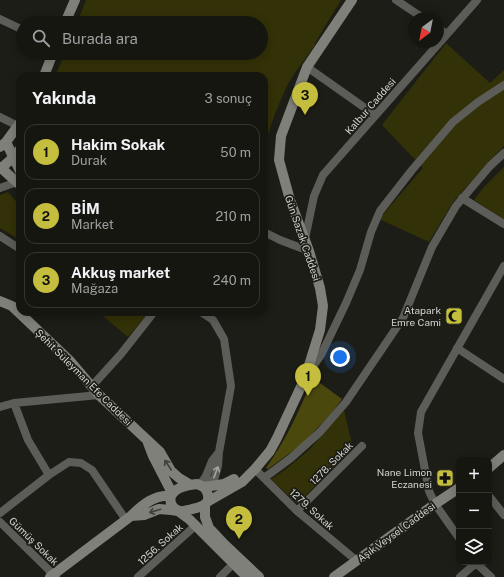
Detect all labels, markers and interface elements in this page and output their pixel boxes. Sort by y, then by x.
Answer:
north arrow [408,12,444,48]
search box [16,16,268,60]
icon: search [30,27,52,49]
text: Burada ara [62,30,138,47]
street label: Kalbur Caddesi [342,75,398,137]
pin: 3 [292,82,318,115]
text: Yakında [32,88,96,108]
text: 3 sonuç [205,91,252,106]
text: Hakim Sokak [71,136,165,153]
text: 1 [43,145,49,160]
text: 50 m [220,145,251,160]
text: Durak [71,153,107,168]
street label: Gün Sazak Caddesi [283,194,323,282]
text: BİM [71,200,100,217]
text: 2 [42,209,50,224]
text: 210 m [216,209,251,224]
text: Market [71,217,114,232]
text: Akkuş market [71,264,170,281]
text: 3 [42,273,50,288]
text: 240 m [213,273,251,288]
text: Mağaza [71,281,118,296]
place label: Atapark Emre Cami [391,304,441,328]
mosque icon: Atapark Emre Cami [444,306,464,326]
street label: Şehit Süleyman Efe Caddesi [33,326,135,428]
your location [330,347,350,367]
pin: 1 [295,363,321,396]
street label: 1278. Sokak [307,439,355,487]
map controls [456,457,492,565]
button: + [456,457,492,493]
one-way arrow [163,459,171,471]
one-way arrow [213,466,220,479]
place label: Nane Limon Eczanesi [377,466,432,490]
pharmacy icon: Nane Limon Eczanesi [435,468,455,488]
street label: 1279. Sokak [287,486,337,532]
button: − [456,493,492,529]
street label: Aşık Veysel Caddesi [355,500,437,564]
pin: 2 [226,506,252,539]
one-way arrow [148,508,161,515]
street label: Gümüş Sokak [7,514,61,568]
street label: 1256. Sokak [135,520,185,567]
button: layers [456,529,492,565]

